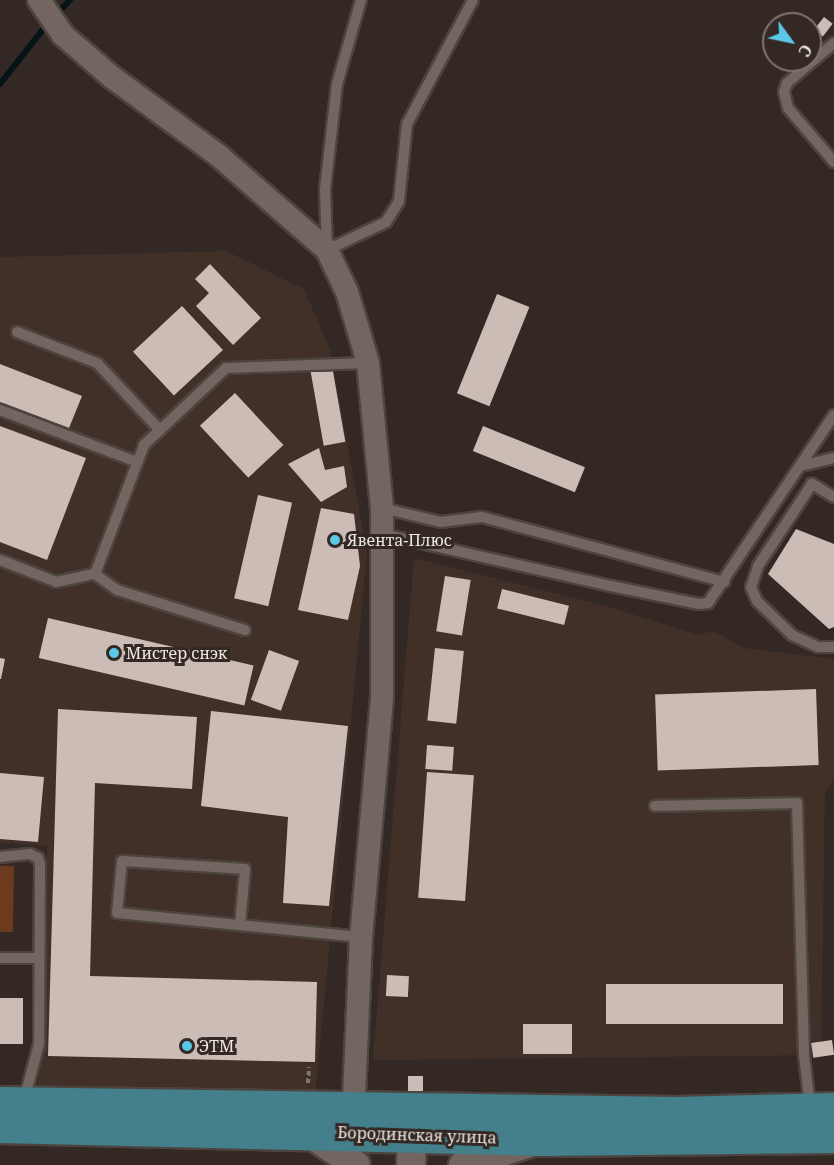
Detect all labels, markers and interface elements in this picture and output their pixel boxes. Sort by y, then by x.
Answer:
north arrow [762,12,822,72]
text: С [793,40,818,61]
place label: Явента-Плюс [347,530,452,550]
marker: Явента-Плюс [328,533,342,547]
place label: Мистер снэк [126,643,227,663]
marker: Мистер снэк [107,646,121,660]
place label: ЭТМ [199,1036,234,1056]
marker: ЭТМ [180,1039,194,1053]
street label: Бородинская улица [337,1123,497,1147]

